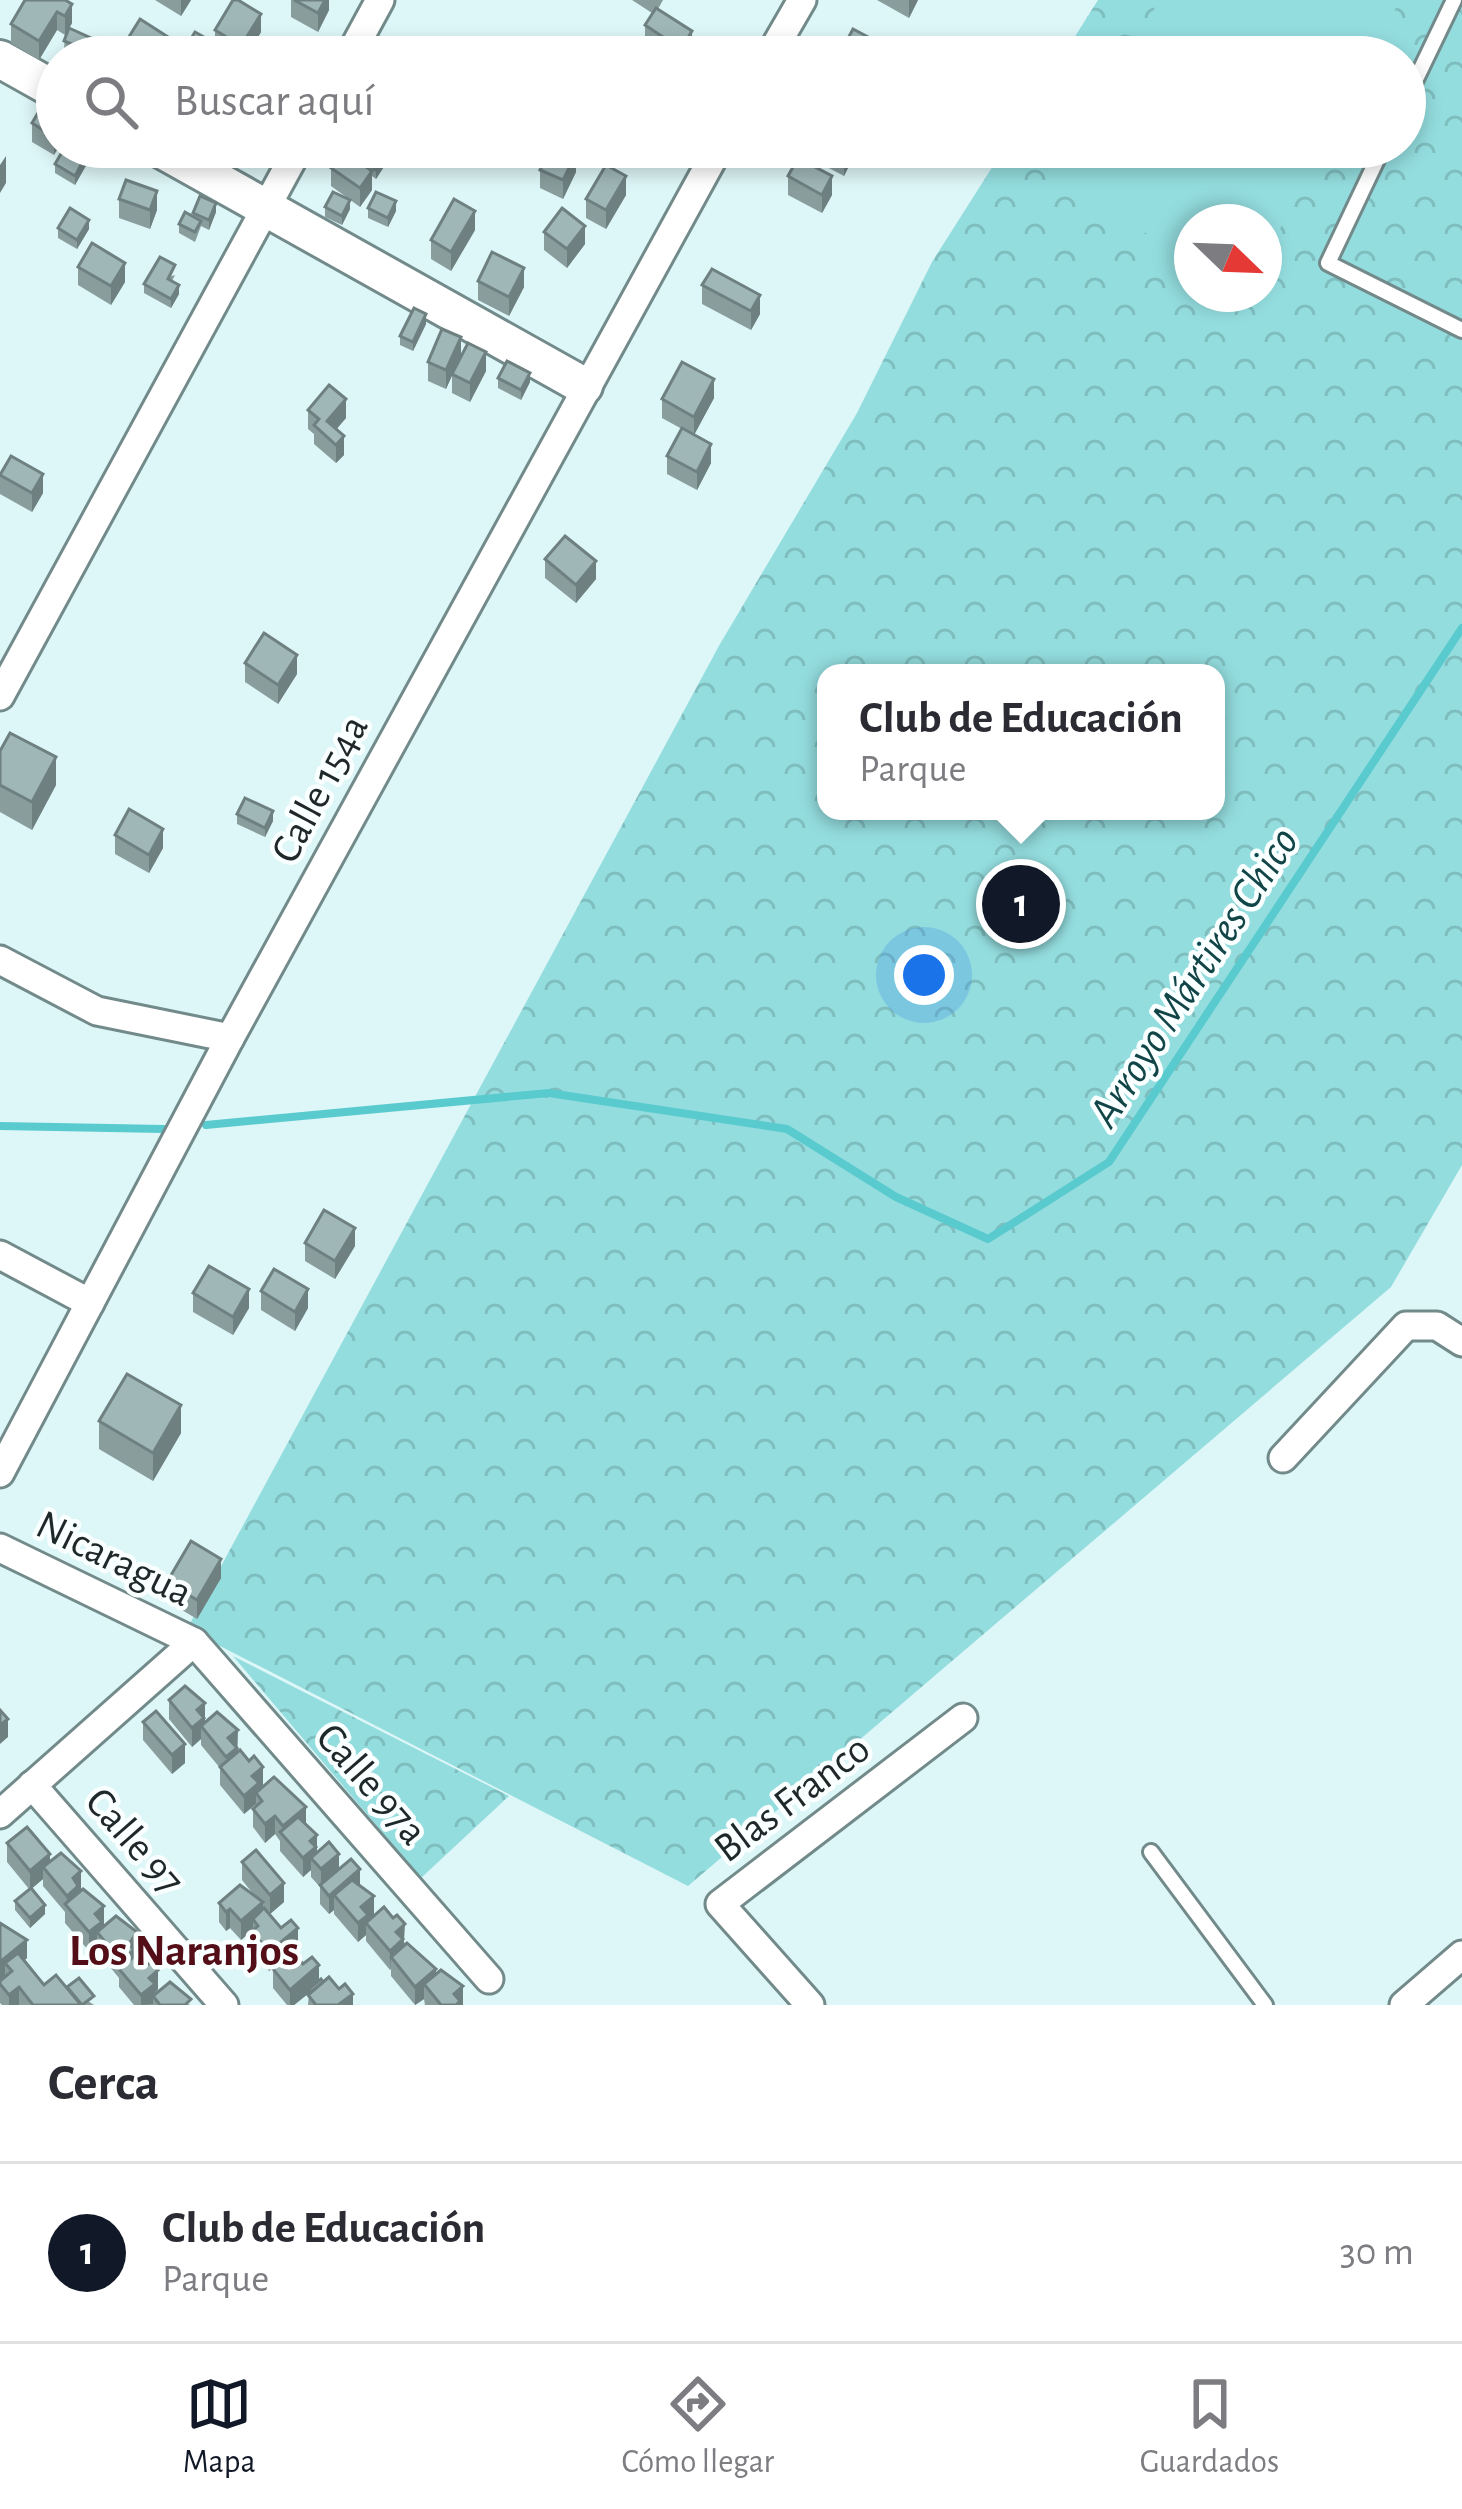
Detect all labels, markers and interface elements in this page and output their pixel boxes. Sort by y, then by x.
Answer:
search box [36,36,1426,168]
icon: search [78,69,144,135]
text: Buscar aquí [174,79,374,124]
north arrow [1174,204,1282,312]
popup [817,664,1225,820]
text: Club de Educación [859,696,1183,741]
street label: Calle 154a [264,708,376,869]
text: Parque [859,750,966,789]
water label: Arroyo Mártires Chico [1080,820,1307,1136]
pin: 1 [982,859,1060,949]
your location [894,945,954,1005]
street label: Nicaragua [30,1503,199,1614]
street label: Calle 97a [308,1716,435,1853]
street label: Blas Franco [707,1727,878,1870]
street label: Calle 97 [77,1780,192,1902]
district label: Los Naranjos [69,1929,299,1974]
text: Cerca [48,2058,159,2109]
text: Club de Educación [162,2206,485,2251]
text: 1 [80,2233,94,2272]
text: 30 m [1340,2233,1414,2272]
text: Parque [162,2260,269,2299]
tab: Mapa [183,2371,256,2483]
tab: Cómo llegar [621,2371,774,2483]
tab: Guardados [1140,2371,1279,2483]

